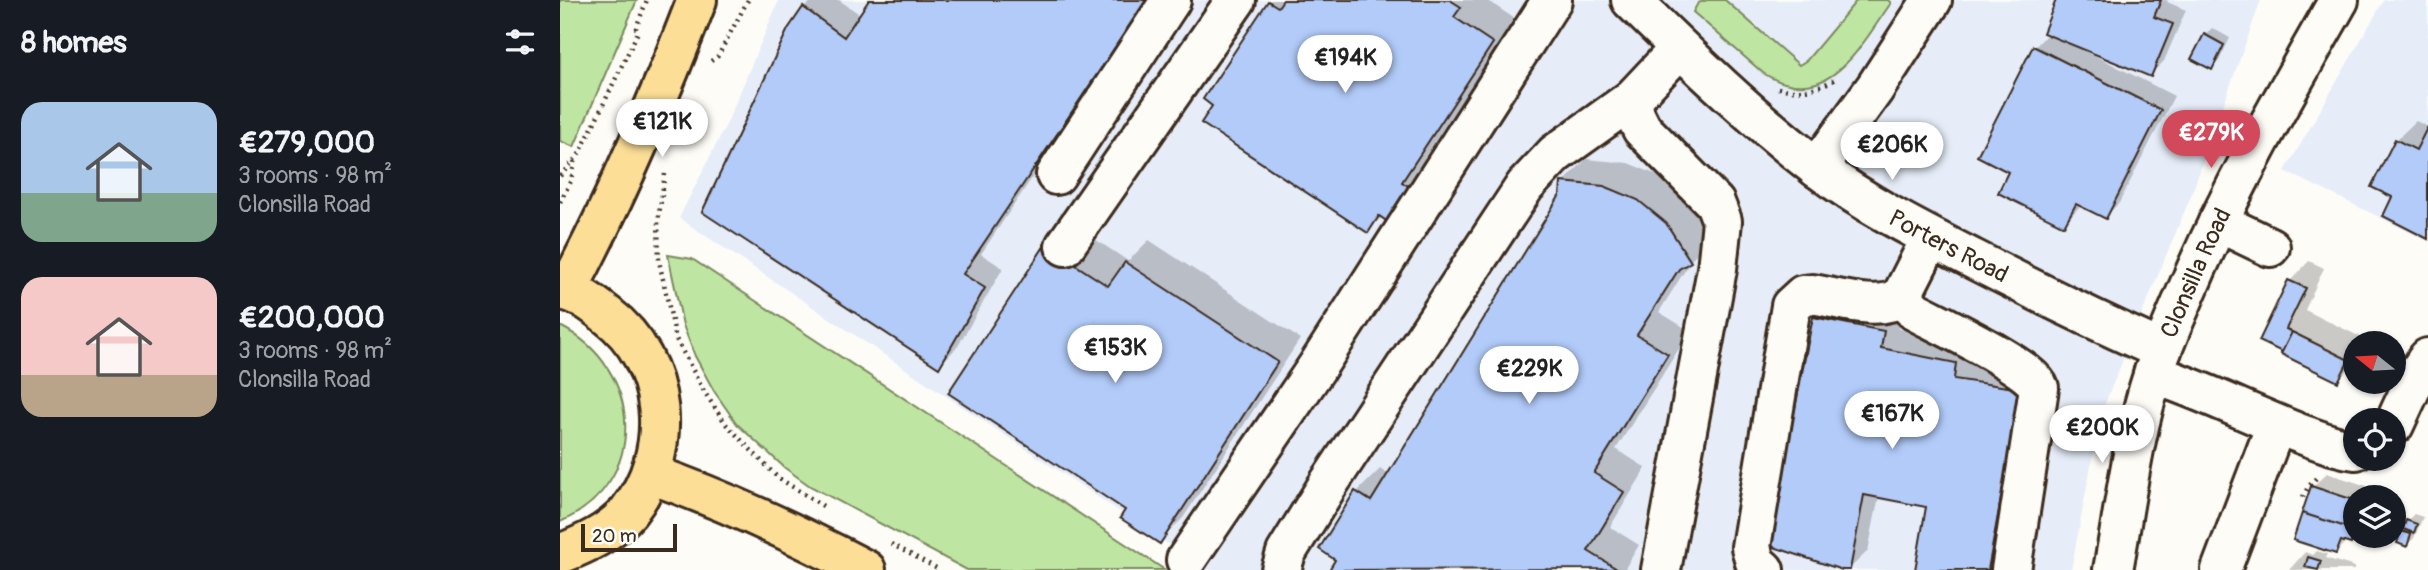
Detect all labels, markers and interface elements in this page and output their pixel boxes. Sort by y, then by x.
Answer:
icon: filters [501,23,539,61]
text: 8 homes [21,24,127,61]
pin: €194K [1296,36,1394,95]
text: €194K [1313,43,1377,72]
pin: €121K [613,100,711,159]
text: €121K [632,107,692,136]
pin: €279K [2162,110,2260,170]
text: €279K [2178,118,2244,147]
pin: €206K [1843,122,1941,182]
text: €279,000 [238,124,375,161]
icon: home [77,130,161,214]
text: €206K [1856,130,1928,159]
text: 3 rooms · 98 m² [238,161,392,190]
text: Clonsilla Road [238,190,371,219]
street label: Porters Road [1884,203,2013,289]
street label: Clonsilla Road [2154,203,2237,342]
text: €200,000 [238,299,385,336]
icon: home [77,305,161,389]
pin: €153K [1066,326,1164,385]
north arrow [2343,331,2406,394]
map controls [2343,331,2406,548]
text: €153K [1083,333,1147,362]
text: 3 rooms · 98 m² [238,336,392,365]
pin: €229K [1480,346,1578,406]
text: €229K [1496,354,1562,383]
text: Clonsilla Road [238,365,371,394]
pin: €167K [1843,392,1941,451]
text: €167K [1860,399,1924,428]
pin: €200K [2053,406,2151,465]
button: locate [2343,408,2406,471]
text: €200K [2065,413,2139,442]
button: layers [2343,485,2406,548]
scale bar [581,521,677,553]
text: 20 m [592,524,637,548]

